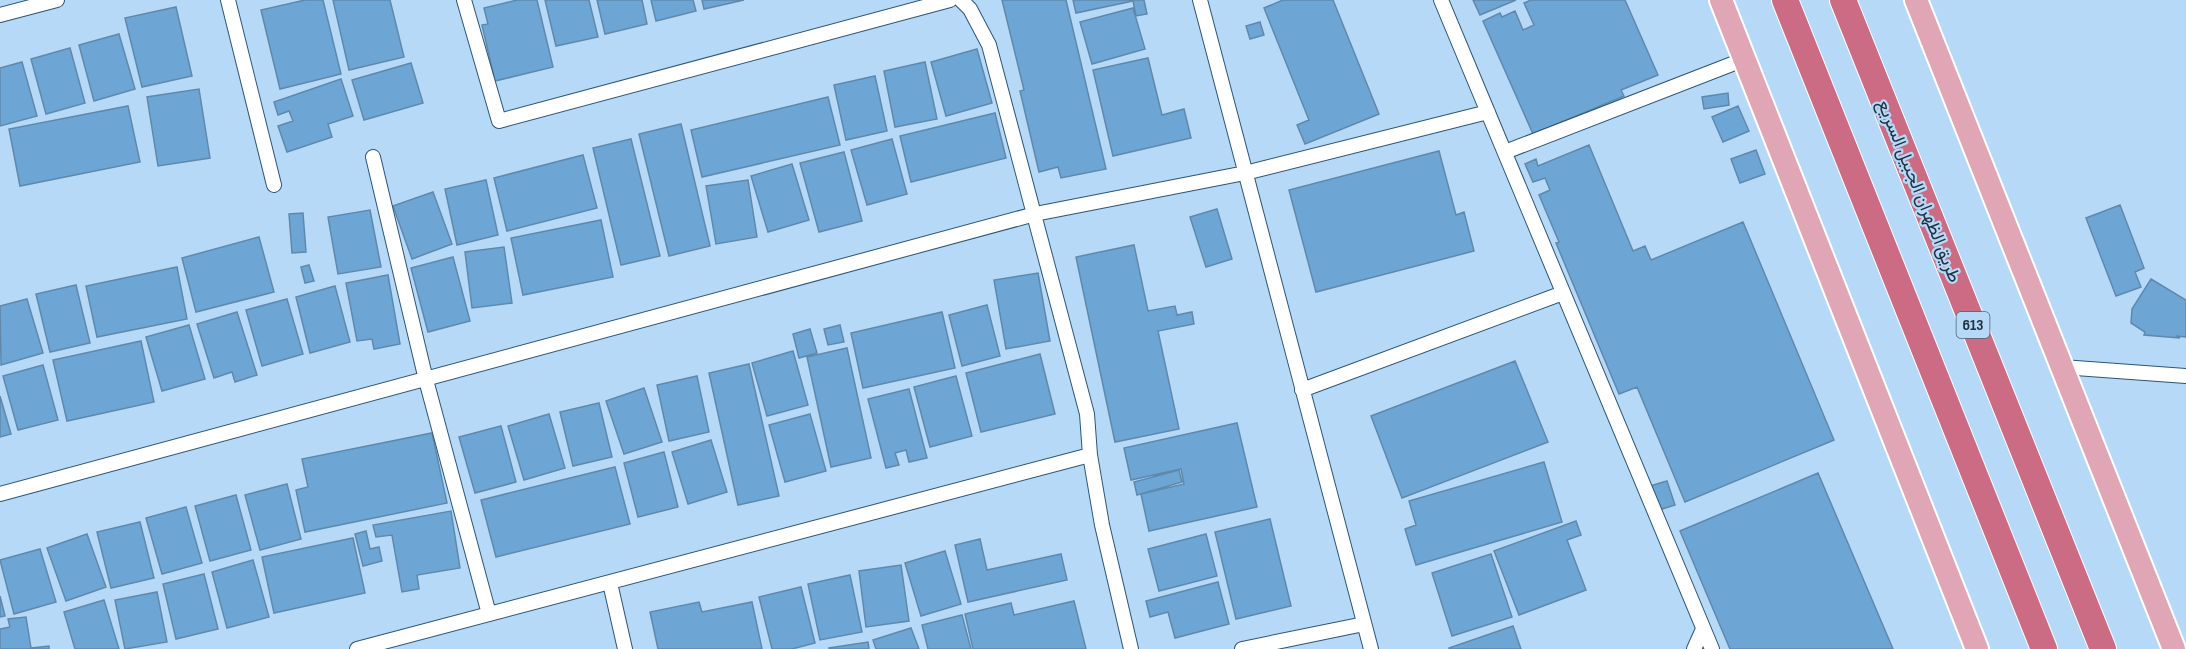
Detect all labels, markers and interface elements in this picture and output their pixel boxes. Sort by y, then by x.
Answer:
street label: طريق الظهران الجبيل السريع [1872,97,1965,286]
road number: 613 [1956,312,1990,338]

